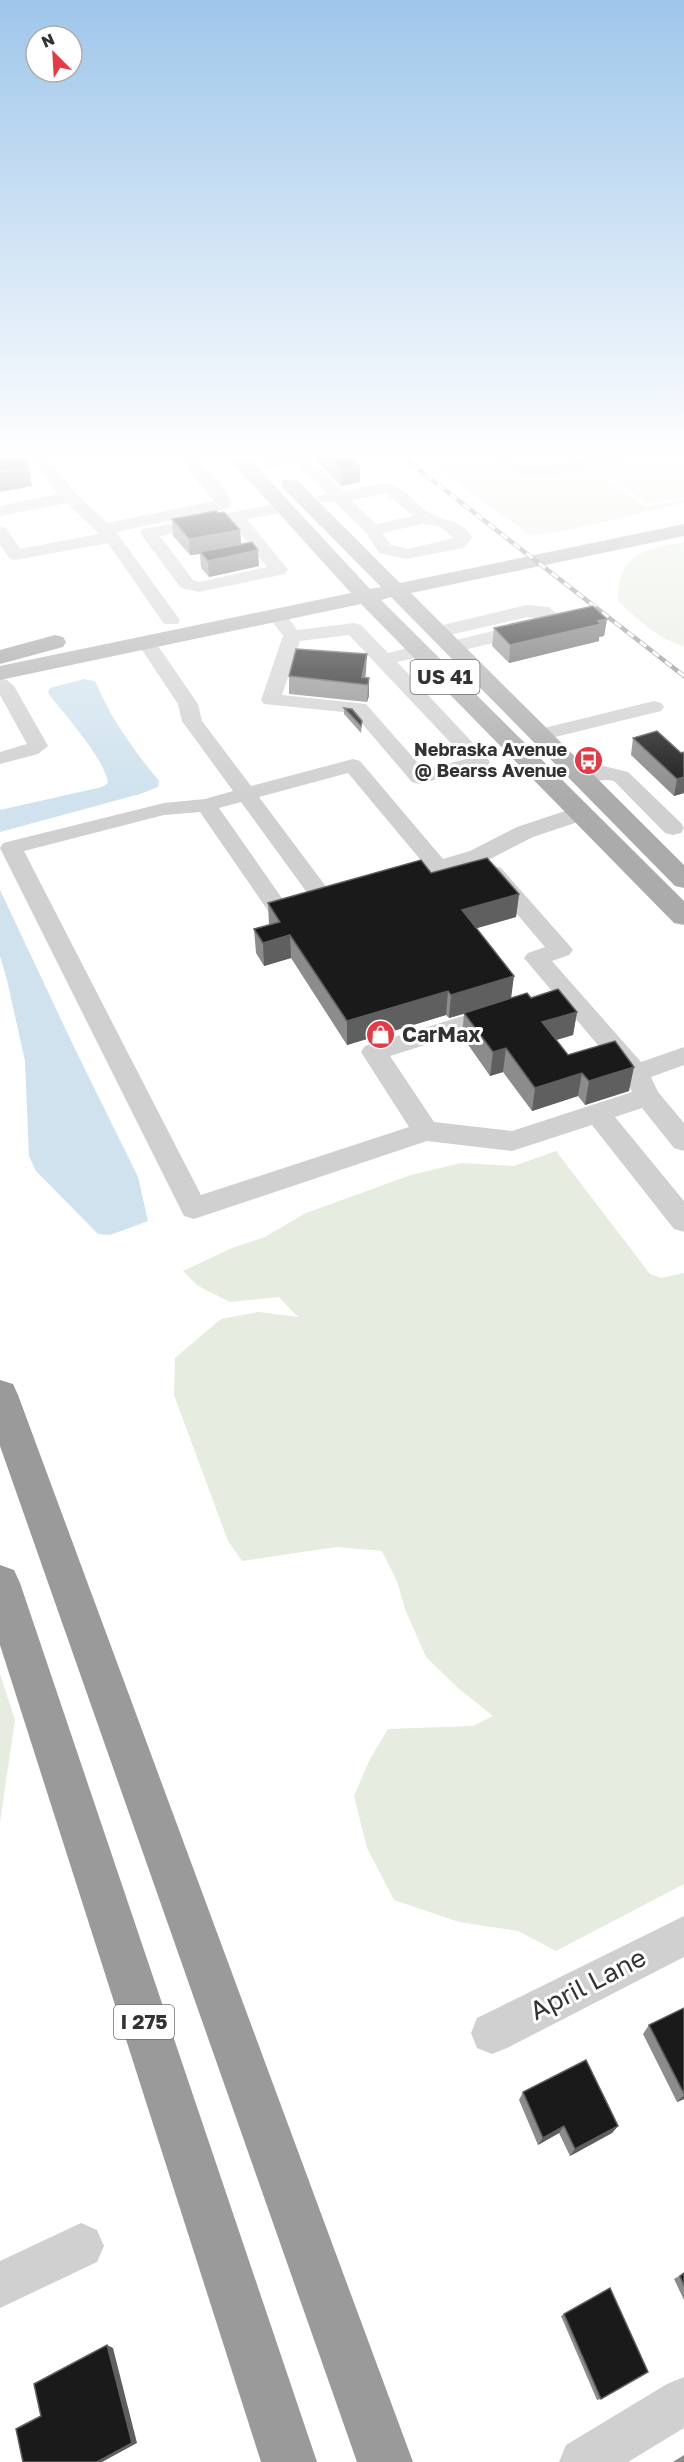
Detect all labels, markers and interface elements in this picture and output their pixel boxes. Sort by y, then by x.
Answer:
north arrow [24,24,84,84]
text: N [38,29,58,52]
road number: US 41 [410,660,480,694]
place label: Nebraska Avenue @ Bearss Avenue [414,738,567,781]
bus stop icon: Nebraska Avenue @ Bearss Avenue [572,744,604,776]
shop icon: CarMax [365,1019,397,1051]
place label: CarMax [402,1021,480,1047]
street label: April Lane [525,1941,651,2026]
road number: I 275 [114,2005,174,2039]

